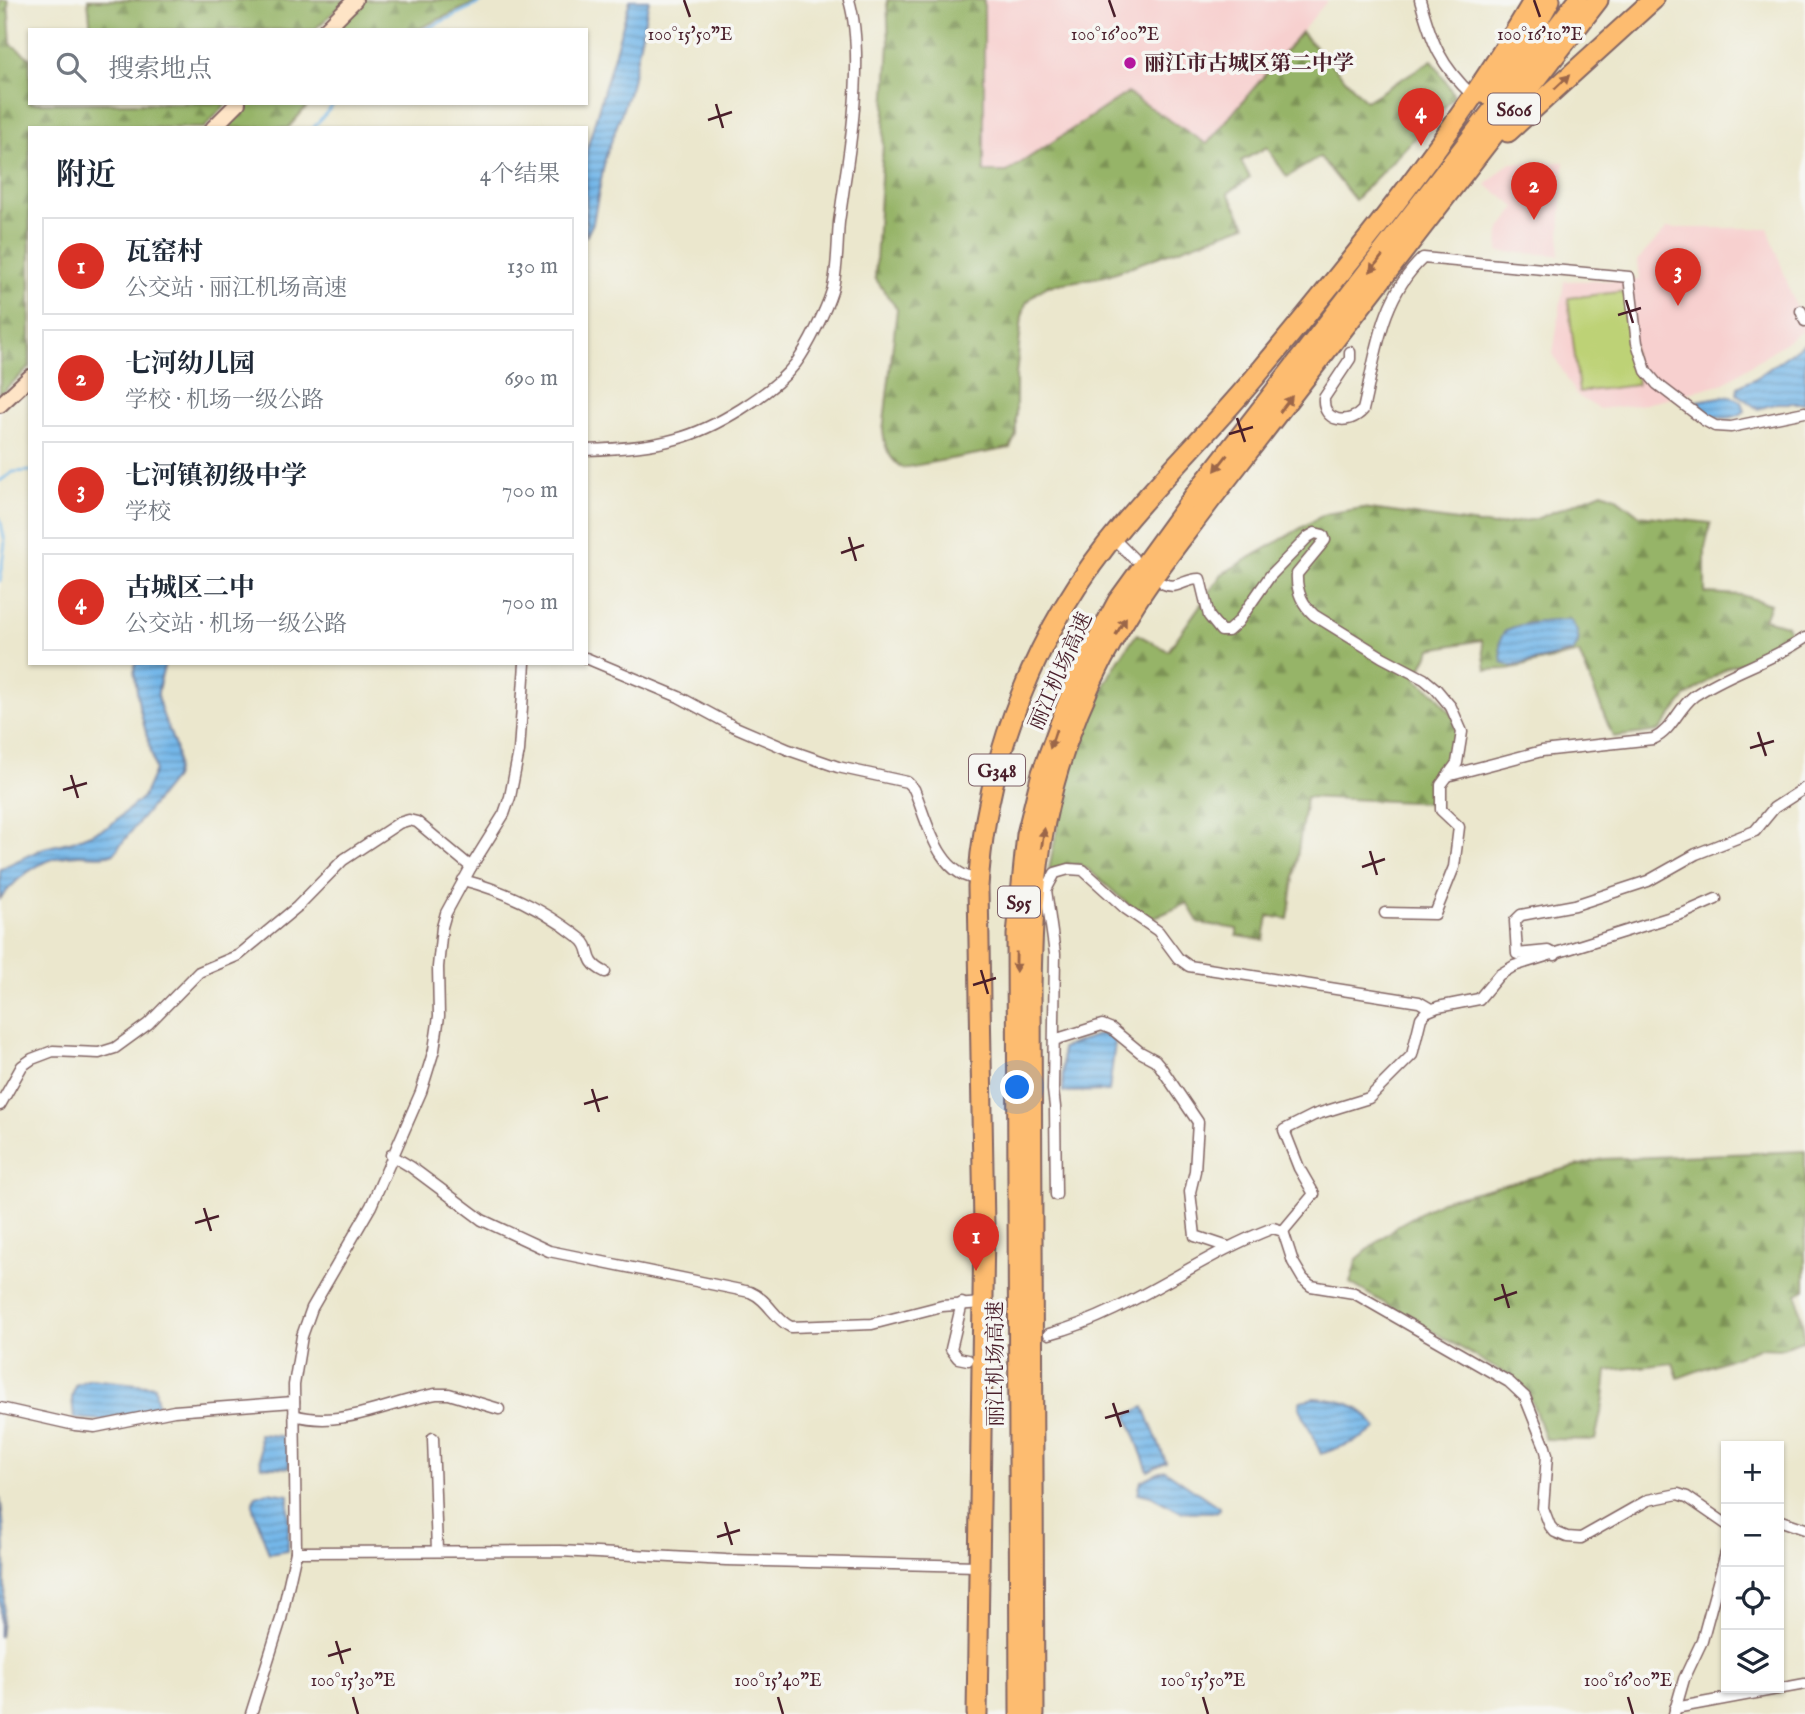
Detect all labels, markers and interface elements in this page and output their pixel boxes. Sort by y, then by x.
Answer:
text: 100°15'50"E [648,24,732,47]
text: 100°16'00"E [1071,24,1159,47]
text: 100°16'10"E [1497,24,1583,47]
search box [28,28,588,105]
icon: search [52,48,90,86]
place label: 丽江市古城区第二中学 [1144,51,1354,78]
text: 搜索地点 [108,53,212,86]
marker: 丽江市古城区第二中学 [1122,55,1138,71]
one-way arrow [1553,74,1570,90]
pin: 4 [1398,88,1444,146]
road number: S606 [1488,94,1540,124]
text: 附近 [56,157,116,195]
text: 4个结果 [480,160,560,189]
pin: 2 [1511,162,1557,220]
text: 瓦窑村 [125,236,203,269]
pin: 3 [1655,248,1701,306]
text: 1 [77,252,85,281]
text: 130 m [507,252,558,281]
one-way arrow [1368,254,1383,272]
text: 公交站 · 丽江机场高速 [125,274,347,303]
text: 七河幼儿园 [125,348,255,381]
text: 2 [76,364,86,393]
text: 690 m [504,364,558,393]
text: 学校 · 机场一级公路 [125,386,324,415]
one-way arrow [1279,395,1293,413]
one-way arrow [1214,453,1229,471]
text: 七河镇初级中学 [125,460,307,493]
text: 3 [77,476,85,505]
text: 700 m [502,476,558,505]
text: 学校 [125,498,171,527]
text: 古城区二中 [125,572,255,605]
text: 4 [75,588,87,617]
text: 700 m [502,588,558,617]
street label: 丽江机场高速 [1023,609,1099,735]
text: 公交站 · 机场一级公路 [125,610,347,639]
one-way arrow [1115,616,1128,635]
one-way arrow [1047,728,1058,749]
road number: G348 [969,754,1025,786]
one-way arrow [1038,827,1049,849]
road number: S95 [998,887,1040,918]
one-way arrow [1011,951,1022,973]
your location [1000,1070,1034,1104]
pin: 1 [953,1213,999,1271]
street label: 丽江机场高速 [983,1301,1010,1427]
map controls [1721,1441,1784,1693]
button: + [1721,1441,1784,1504]
button: − [1721,1504,1784,1567]
button: locate [1721,1567,1784,1630]
button: layers [1721,1630,1784,1693]
text: 100°15'30"E [310,1670,396,1693]
text: 100°15'40"E [734,1670,822,1693]
text: 100°15'50"E [1161,1670,1245,1693]
text: 100°16'00"E [1584,1670,1672,1693]

